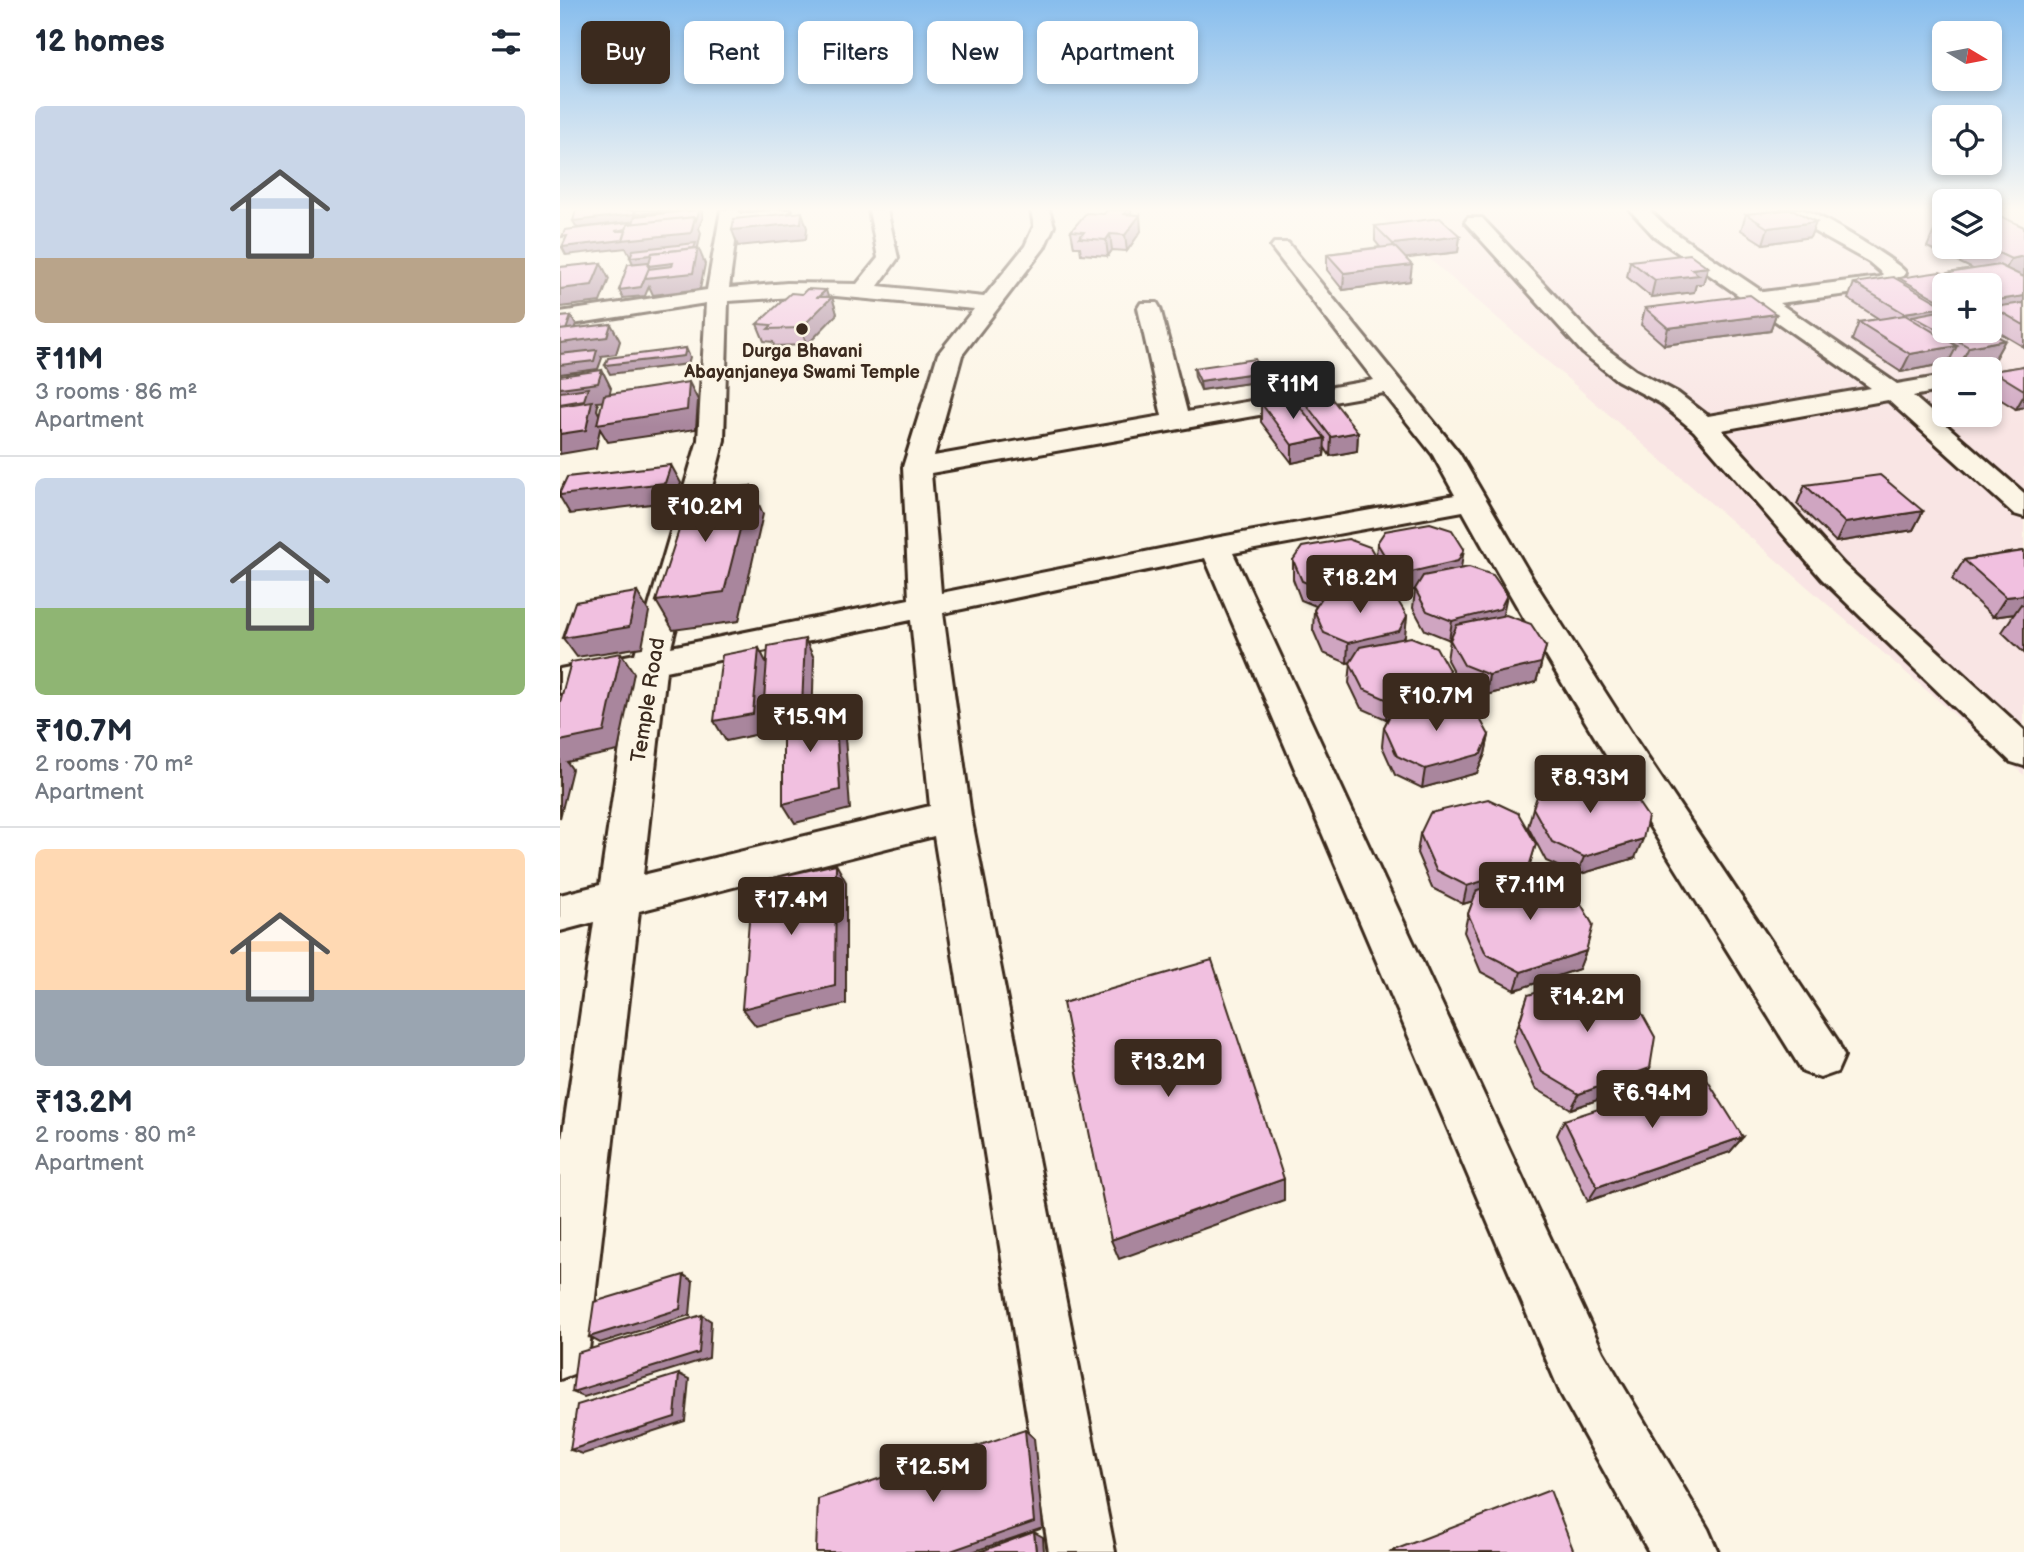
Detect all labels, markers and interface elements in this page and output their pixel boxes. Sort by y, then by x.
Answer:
chip: Buy [581,21,670,84]
chip: Rent [684,21,784,84]
chip: Filters [798,21,913,84]
chip: New [927,21,1023,84]
chip: Apartment [1037,21,1198,84]
north arrow [1932,21,2002,91]
map controls [1932,21,2002,427]
icon: filters [487,23,525,61]
text: 12 homes [35,24,165,60]
button: locate [1932,105,2002,175]
icon: home [217,151,343,277]
button: layers [1932,189,2002,259]
button: + [1932,273,2002,343]
marker: Durga Bhavani Abayanjaneya Swami Temple [794,321,810,337]
place label: Durga Bhavani Abayanjaneya Swami Temple [683,341,920,383]
text: ₹11M [35,342,103,378]
button: − [1932,357,2002,427]
pin: ₹11M [1252,362,1334,421]
text: ₹11M [1267,370,1319,398]
text: 3 rooms · 86 m² [35,378,197,406]
text: Apartment [35,406,144,434]
pin: ₹10.2M [648,484,762,544]
text: ₹10.2M [667,493,743,521]
icon: home [217,523,343,649]
pin: ₹18.2M [1303,556,1417,615]
text: ₹18.2M [1322,564,1398,592]
street label: Temple Road [626,636,670,764]
pin: ₹10.7M [1379,674,1493,733]
text: ₹10.7M [1399,682,1473,710]
pin: ₹15.9M [753,694,867,754]
text: ₹15.9M [773,703,847,731]
text: ₹10.7M [35,714,133,750]
text: 2 rooms · 70 m² [35,750,194,778]
pin: ₹8.93M [1533,756,1647,815]
text: ₹8.93M [1551,764,1629,792]
text: Apartment [35,778,144,806]
pin: ₹7.11M [1473,862,1587,922]
text: ₹7.11M [1495,871,1565,899]
pin: ₹17.4M [734,878,848,937]
text: ₹17.4M [754,886,828,914]
icon: home [217,894,343,1020]
pin: ₹14.2M [1530,974,1644,1034]
text: ₹14.2M [1549,983,1625,1011]
pin: ₹13.2M [1111,1040,1225,1099]
text: ₹13.2M [1131,1048,1205,1076]
pin: ₹6.94M [1595,1070,1709,1130]
text: ₹6.94M [1612,1079,1692,1107]
text: ₹13.2M [35,1085,133,1121]
text: 2 rooms · 80 m² [35,1121,196,1149]
text: Apartment [35,1149,144,1177]
pin: ₹12.5M [876,1444,990,1504]
text: ₹12.5M [896,1453,970,1481]

